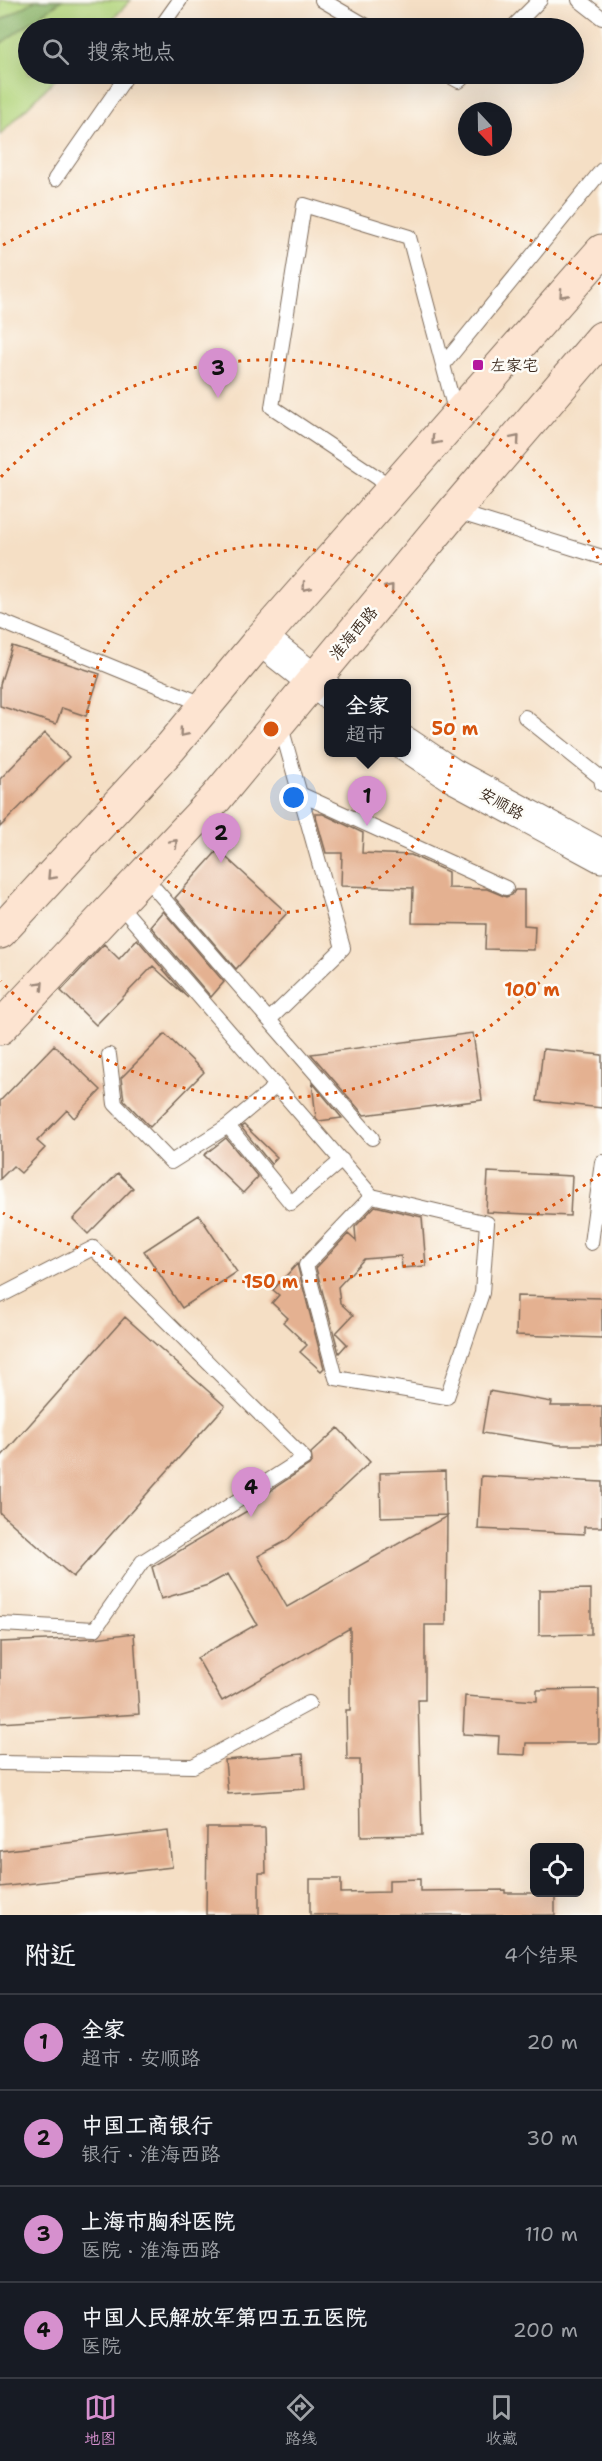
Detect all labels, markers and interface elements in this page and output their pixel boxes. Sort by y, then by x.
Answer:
search box [18,18,584,84]
icon: search [39,35,72,68]
text: 搜索地点 [87,37,175,66]
north arrow [458,102,512,156]
one-way arrow [559,287,570,298]
pin: 3 [198,348,238,398]
place label: 左家宅 [490,355,538,376]
marker: 左家宅 [471,358,485,372]
one-way arrow [431,434,442,445]
one-way arrow [509,435,520,446]
one-way arrow [302,581,313,591]
one-way arrow [383,584,394,595]
street label: 淮海西路 [325,602,382,665]
popup [324,679,411,757]
text: 全家 [345,691,390,720]
text: 50 m [432,717,479,741]
centre of rings [261,719,281,739]
text: 超市 [345,721,385,747]
one-way arrow [179,726,190,737]
pin: 1 [348,776,386,826]
your location [279,783,308,812]
street label: 安顺路 [476,783,528,824]
pin: 2 [202,814,240,863]
one-way arrow [166,839,177,850]
one-way arrow [48,869,59,880]
text: 100 m [504,978,560,1002]
one-way arrow [33,981,44,992]
text: 150 m [244,1270,299,1294]
pin: 4 [232,1468,270,1517]
map controls [530,1843,584,1897]
button: locate [530,1843,584,1897]
text: 附近 [24,1937,76,1972]
text: 4个结果 [504,1942,578,1968]
text: 全家 [81,2015,125,2044]
text: 1 [39,2029,48,2055]
text: 20 m [527,2029,578,2055]
text: 超市 · 安顺路 [81,2045,200,2071]
text: 中国工商银行 [81,2111,213,2140]
text: 2 [37,2125,51,2151]
text: 30 m [526,2125,578,2151]
text: 银行 · 淮海西路 [81,2141,220,2167]
text: 上海市胸科医院 [81,2207,235,2236]
text: 3 [37,2221,51,2247]
text: 110 m [524,2221,578,2247]
text: 医院 · 淮海西路 [81,2237,220,2263]
text: 中国人民解放军第四五五医院 [81,2303,367,2332]
text: 4 [37,2317,51,2343]
text: 200 m [513,2317,578,2343]
text: 医院 [81,2333,121,2359]
tab: 地图 [84,2391,117,2449]
tab: 路线 [284,2391,317,2449]
tab: 收藏 [485,2391,518,2449]

